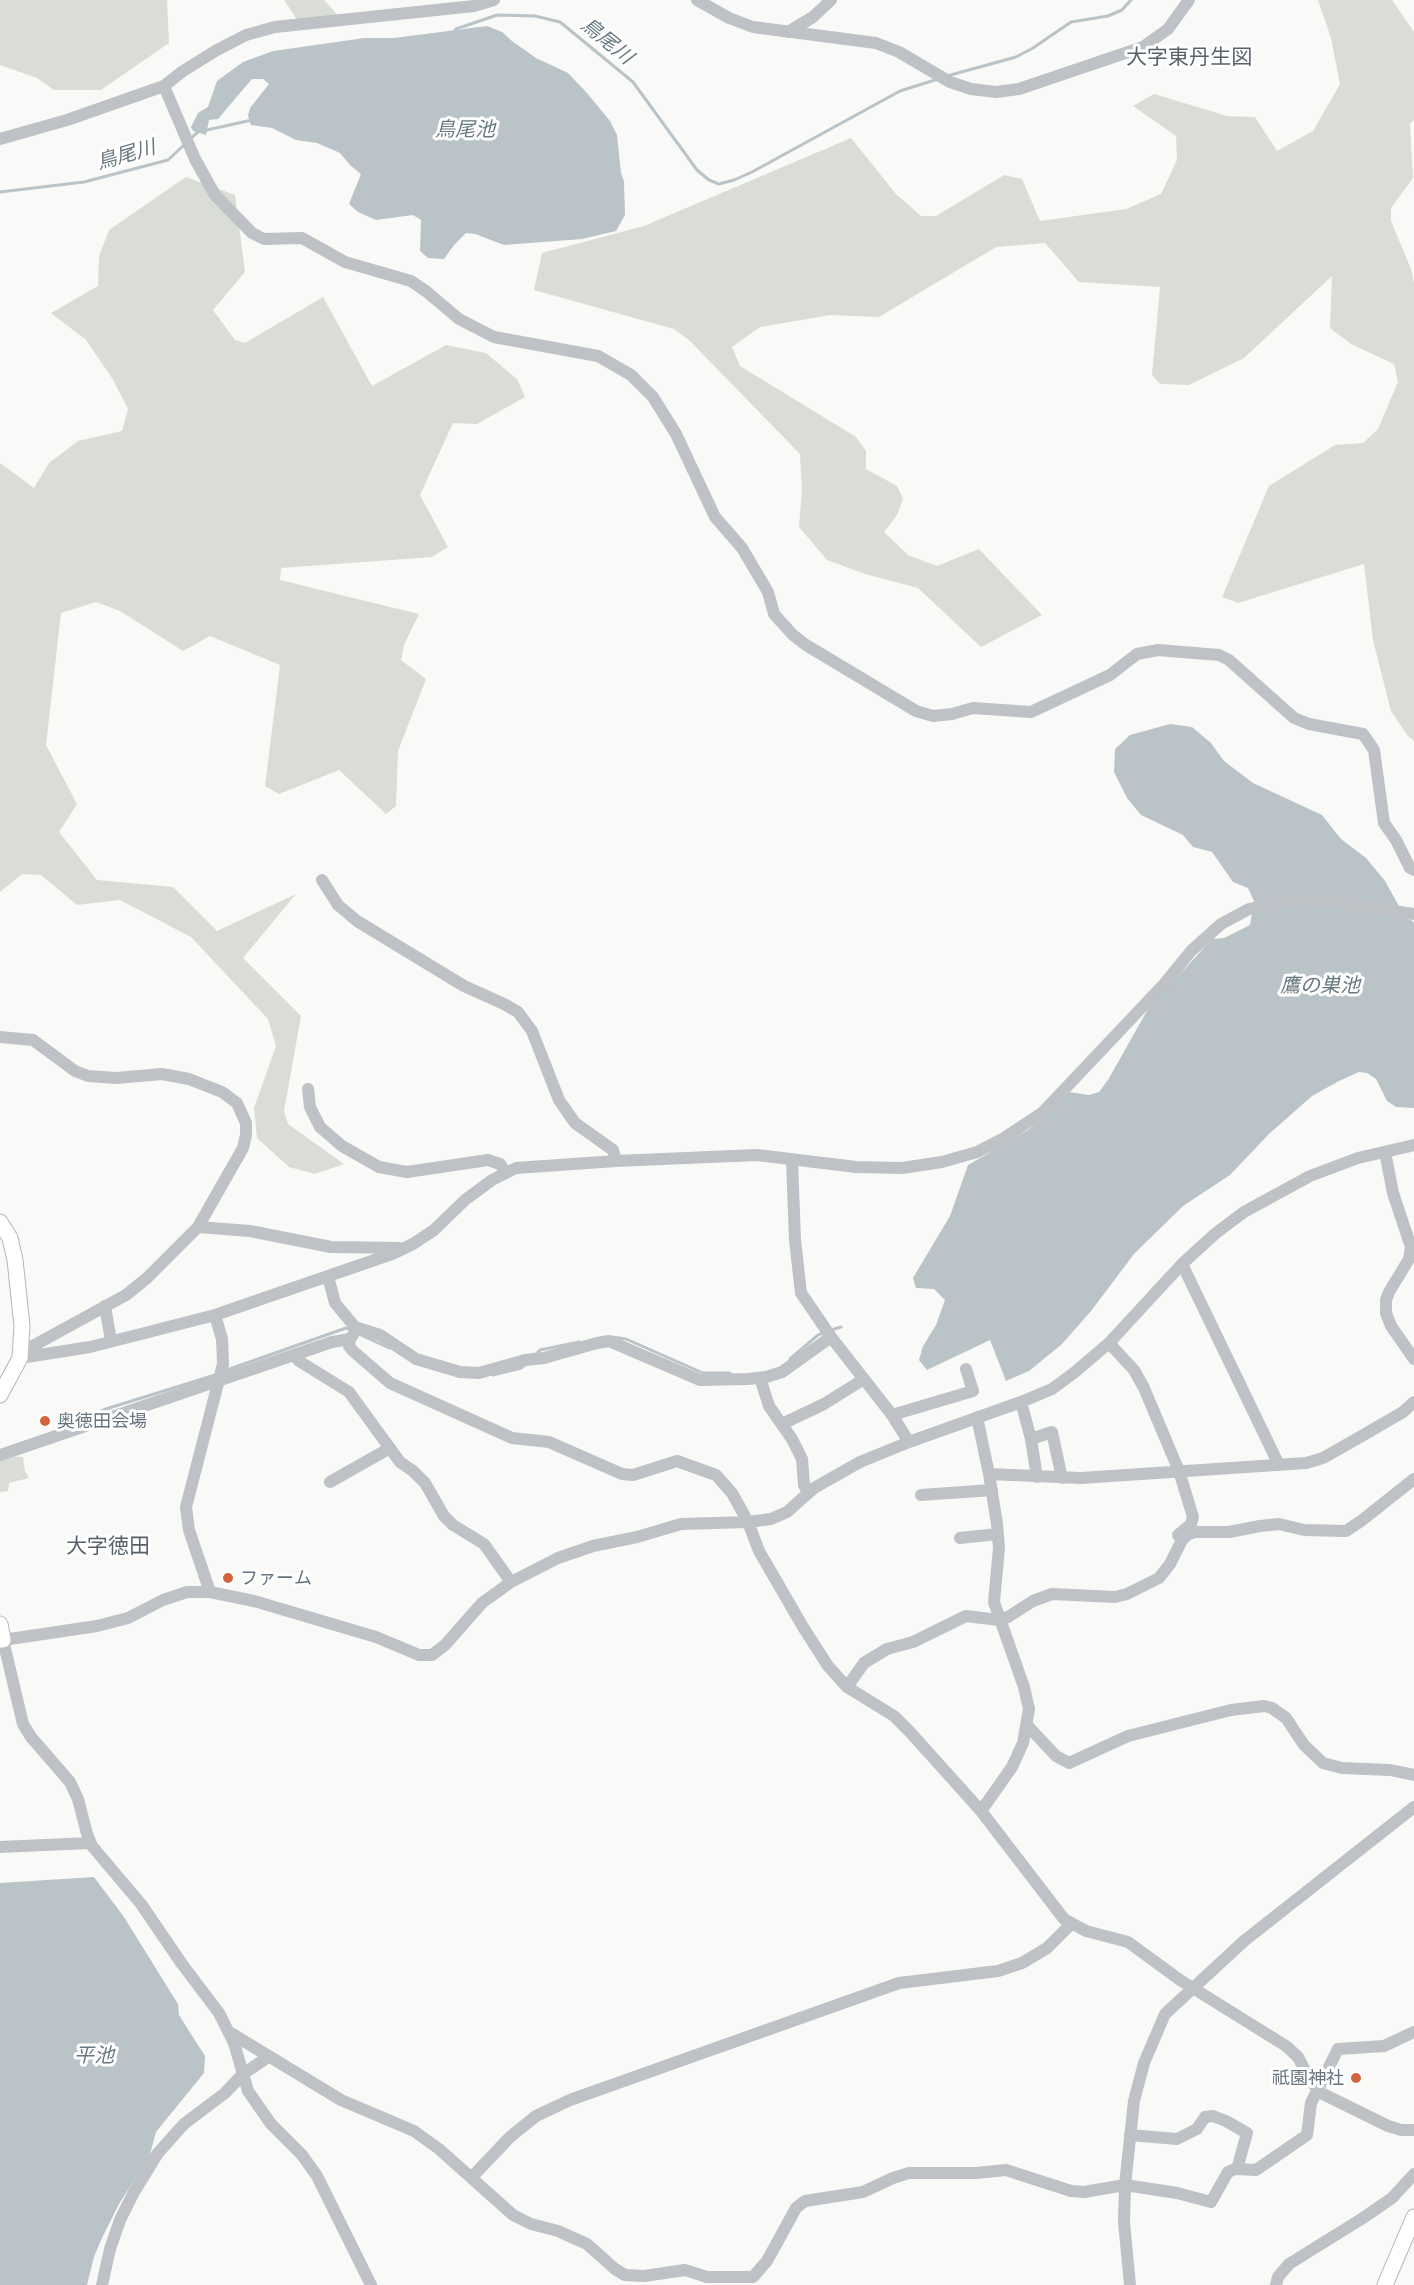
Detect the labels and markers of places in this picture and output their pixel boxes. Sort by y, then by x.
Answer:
place label: 奥徳田会場 [57,1410,147,1432]
marker: 奥徳田会場 [38,1414,52,1428]
place label: ファーム [240,1567,312,1589]
marker: ファーム [221,1571,235,1585]
place label: 祇園神社 [1272,2067,1344,2089]
marker: 祇園神社 [1349,2071,1363,2085]

